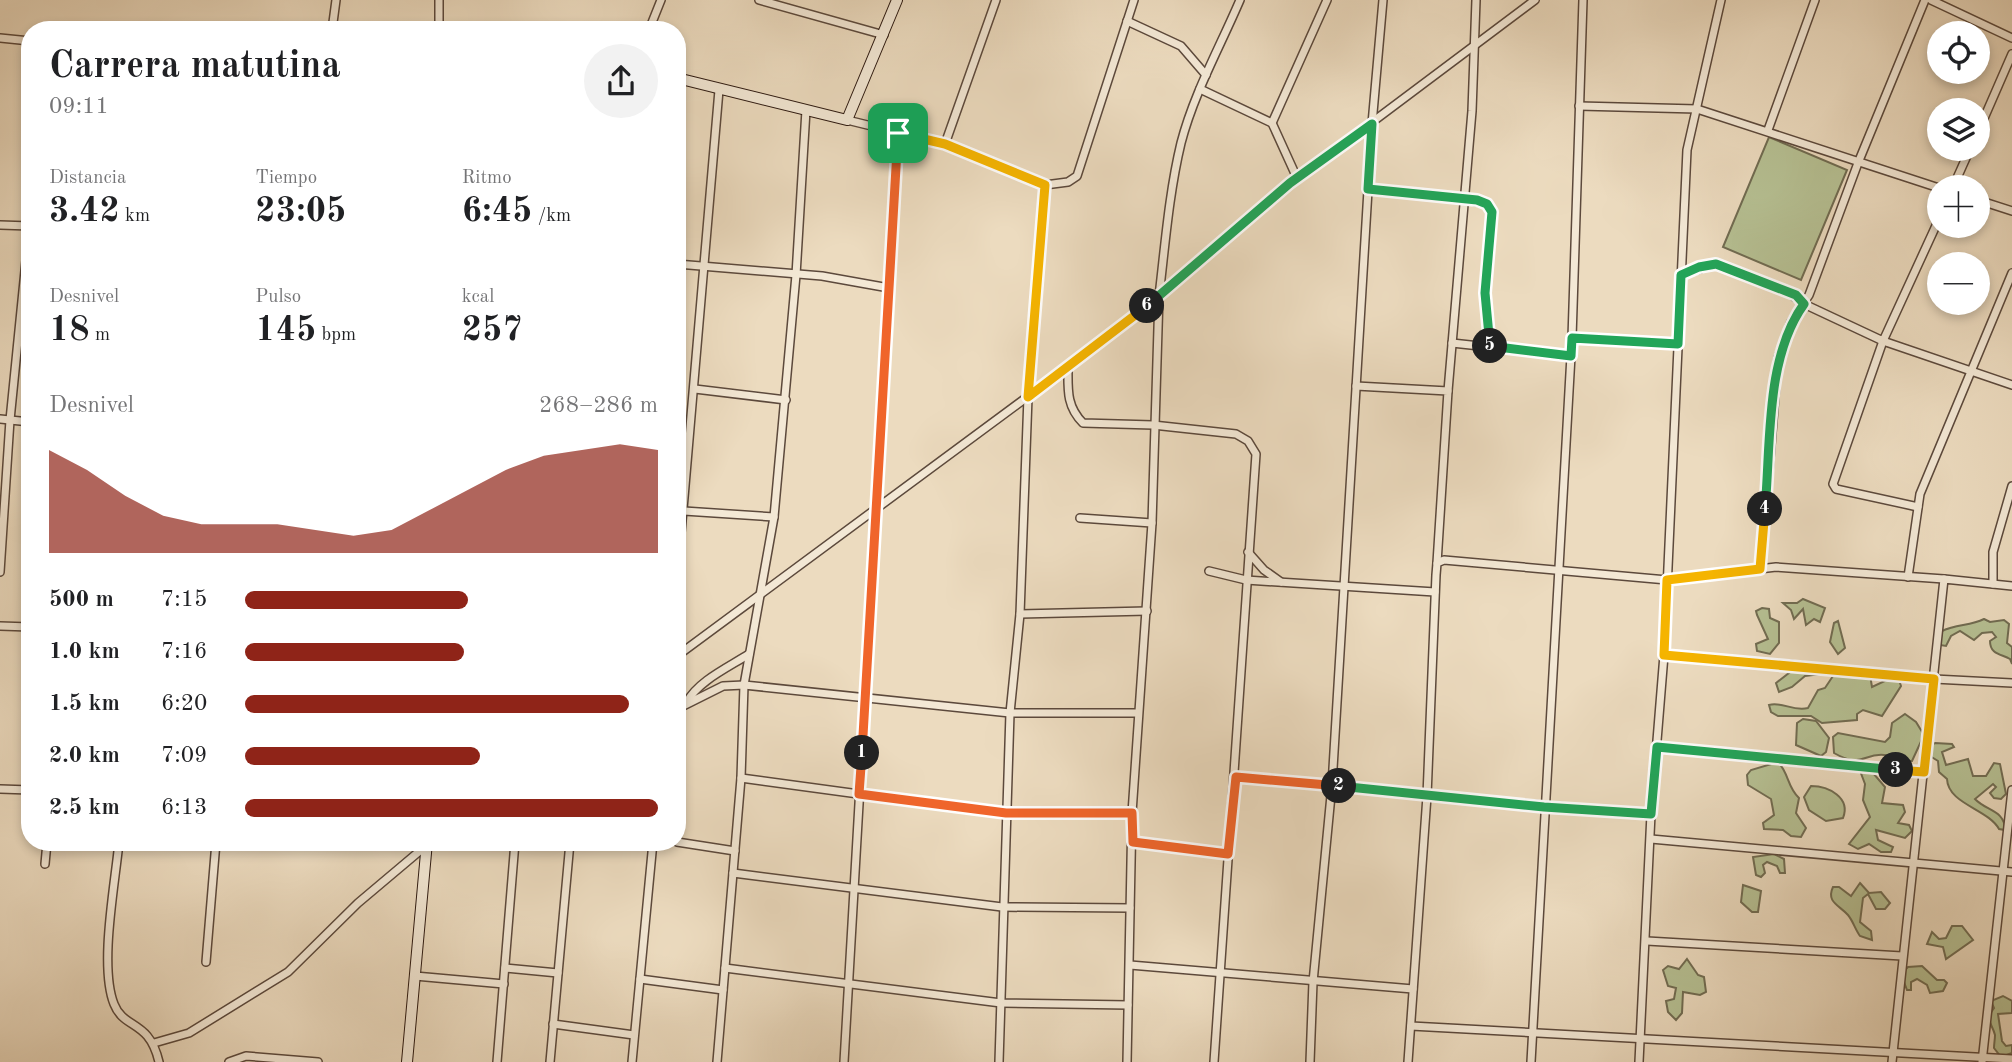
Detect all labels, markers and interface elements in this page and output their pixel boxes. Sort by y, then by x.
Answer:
map controls [1927,21,1990,315]
button: locate [1927,21,1990,84]
button: share [584,44,658,118]
text: Carrera matutina [49,48,341,86]
text: 09:11 [49,95,109,118]
button: layers [1927,98,1990,161]
pin [868,103,928,163]
icon: arrive [879,114,917,152]
text: Distancia [49,169,126,188]
text: Tiempo [255,169,317,188]
text: Ritmo [462,169,512,188]
button: + [1927,175,1990,238]
text: 3.42 [49,194,120,229]
text: 23:05 [255,194,346,229]
text: 6:45 [462,194,532,229]
text: km [120,207,150,226]
text: /km [532,207,571,226]
button: − [1927,252,1990,315]
text: Desnivel [49,288,119,307]
text: Pulso [255,288,301,307]
text: kcal [462,288,494,307]
pin: 6 [1130,288,1164,324]
text: 6 [1141,296,1152,315]
text: 18 [49,313,90,348]
text: 145 [255,313,316,348]
text: 257 [462,313,523,348]
text: m [90,326,110,345]
text: bpm [316,326,356,345]
pin: 5 [1472,328,1508,364]
text: 5 [1484,336,1495,355]
text: Desnivel [49,394,134,417]
text: 268–286 m [539,394,658,417]
pin: 4 [1748,491,1782,526]
text: 4 [1759,499,1770,518]
text: 500 m [49,588,114,611]
text: 7:15 [161,588,207,611]
text: 1.0 km [49,640,120,663]
text: 7:16 [161,640,207,663]
text: 1.5 km [49,692,120,715]
text: 6:20 [161,692,207,715]
pin: 1 [844,736,880,770]
text: 1 [856,743,867,762]
text: 2.0 km [49,744,120,767]
text: 7:09 [161,744,207,767]
pin: 3 [1878,752,1913,788]
text: 3 [1890,760,1901,779]
pin: 2 [1322,768,1356,804]
text: 2 [1333,776,1344,795]
text: 2.5 km [49,796,120,819]
text: 6:13 [161,796,207,819]

